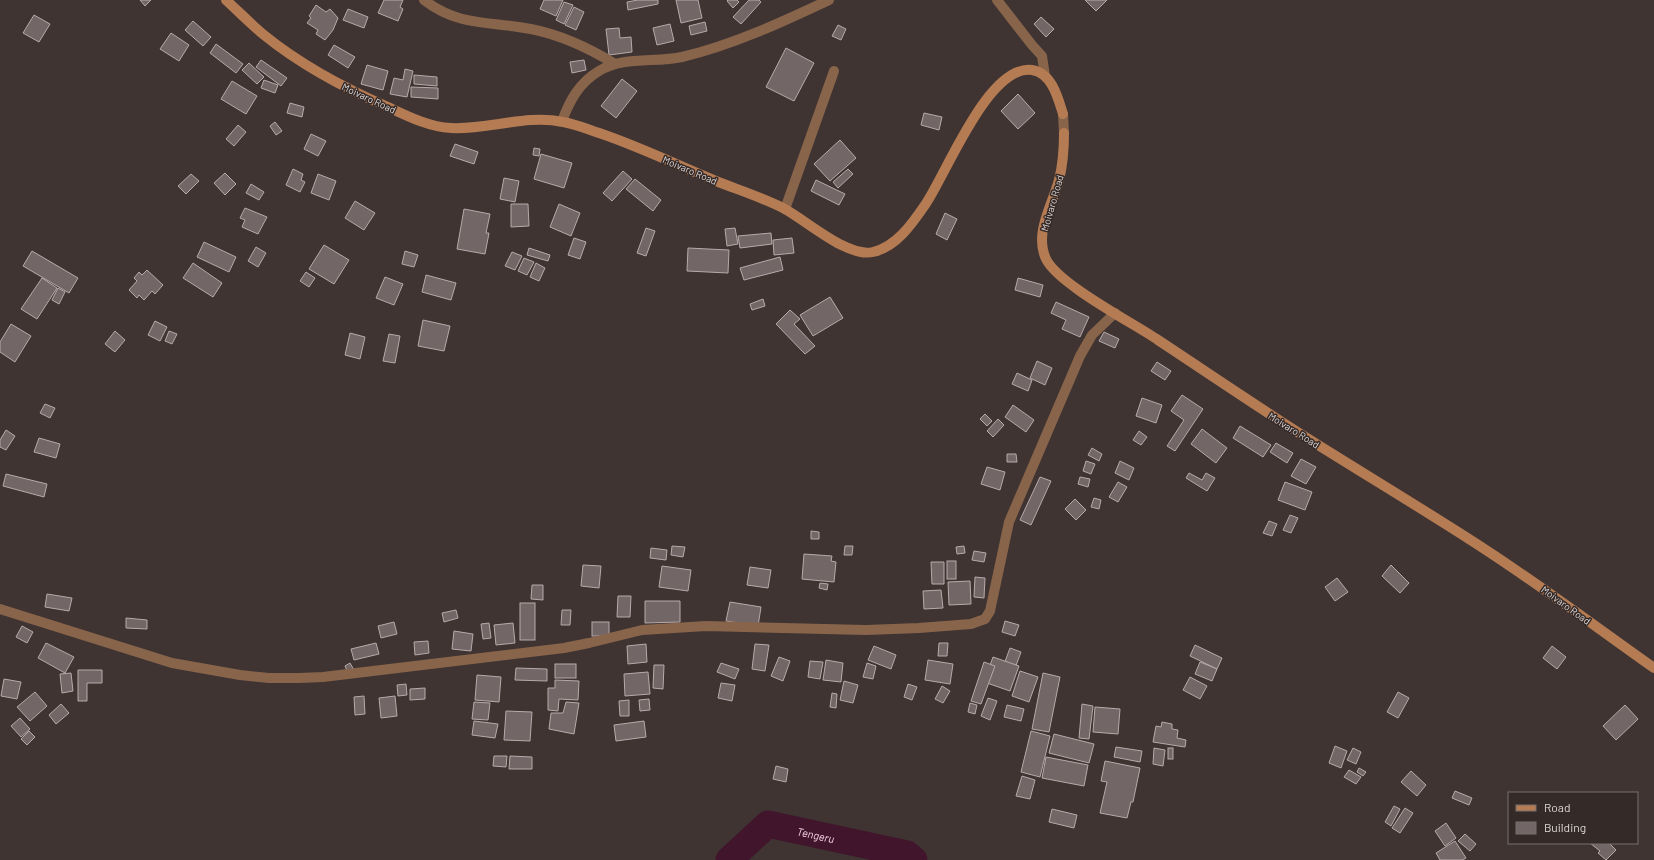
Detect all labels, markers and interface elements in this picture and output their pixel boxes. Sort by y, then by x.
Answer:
street label: Moivaro Road [340,80,398,116]
street label: Moivaro Road [661,153,719,187]
street label: Moivaro Road [1038,173,1066,233]
street label: Moivaro Road [1266,410,1322,450]
street label: Moivaro Road [1539,583,1593,627]
legend [1508,792,1638,844]
text: Road [1544,800,1571,814]
text: Building [1544,820,1586,834]
water label: Tengeru [796,824,836,845]

